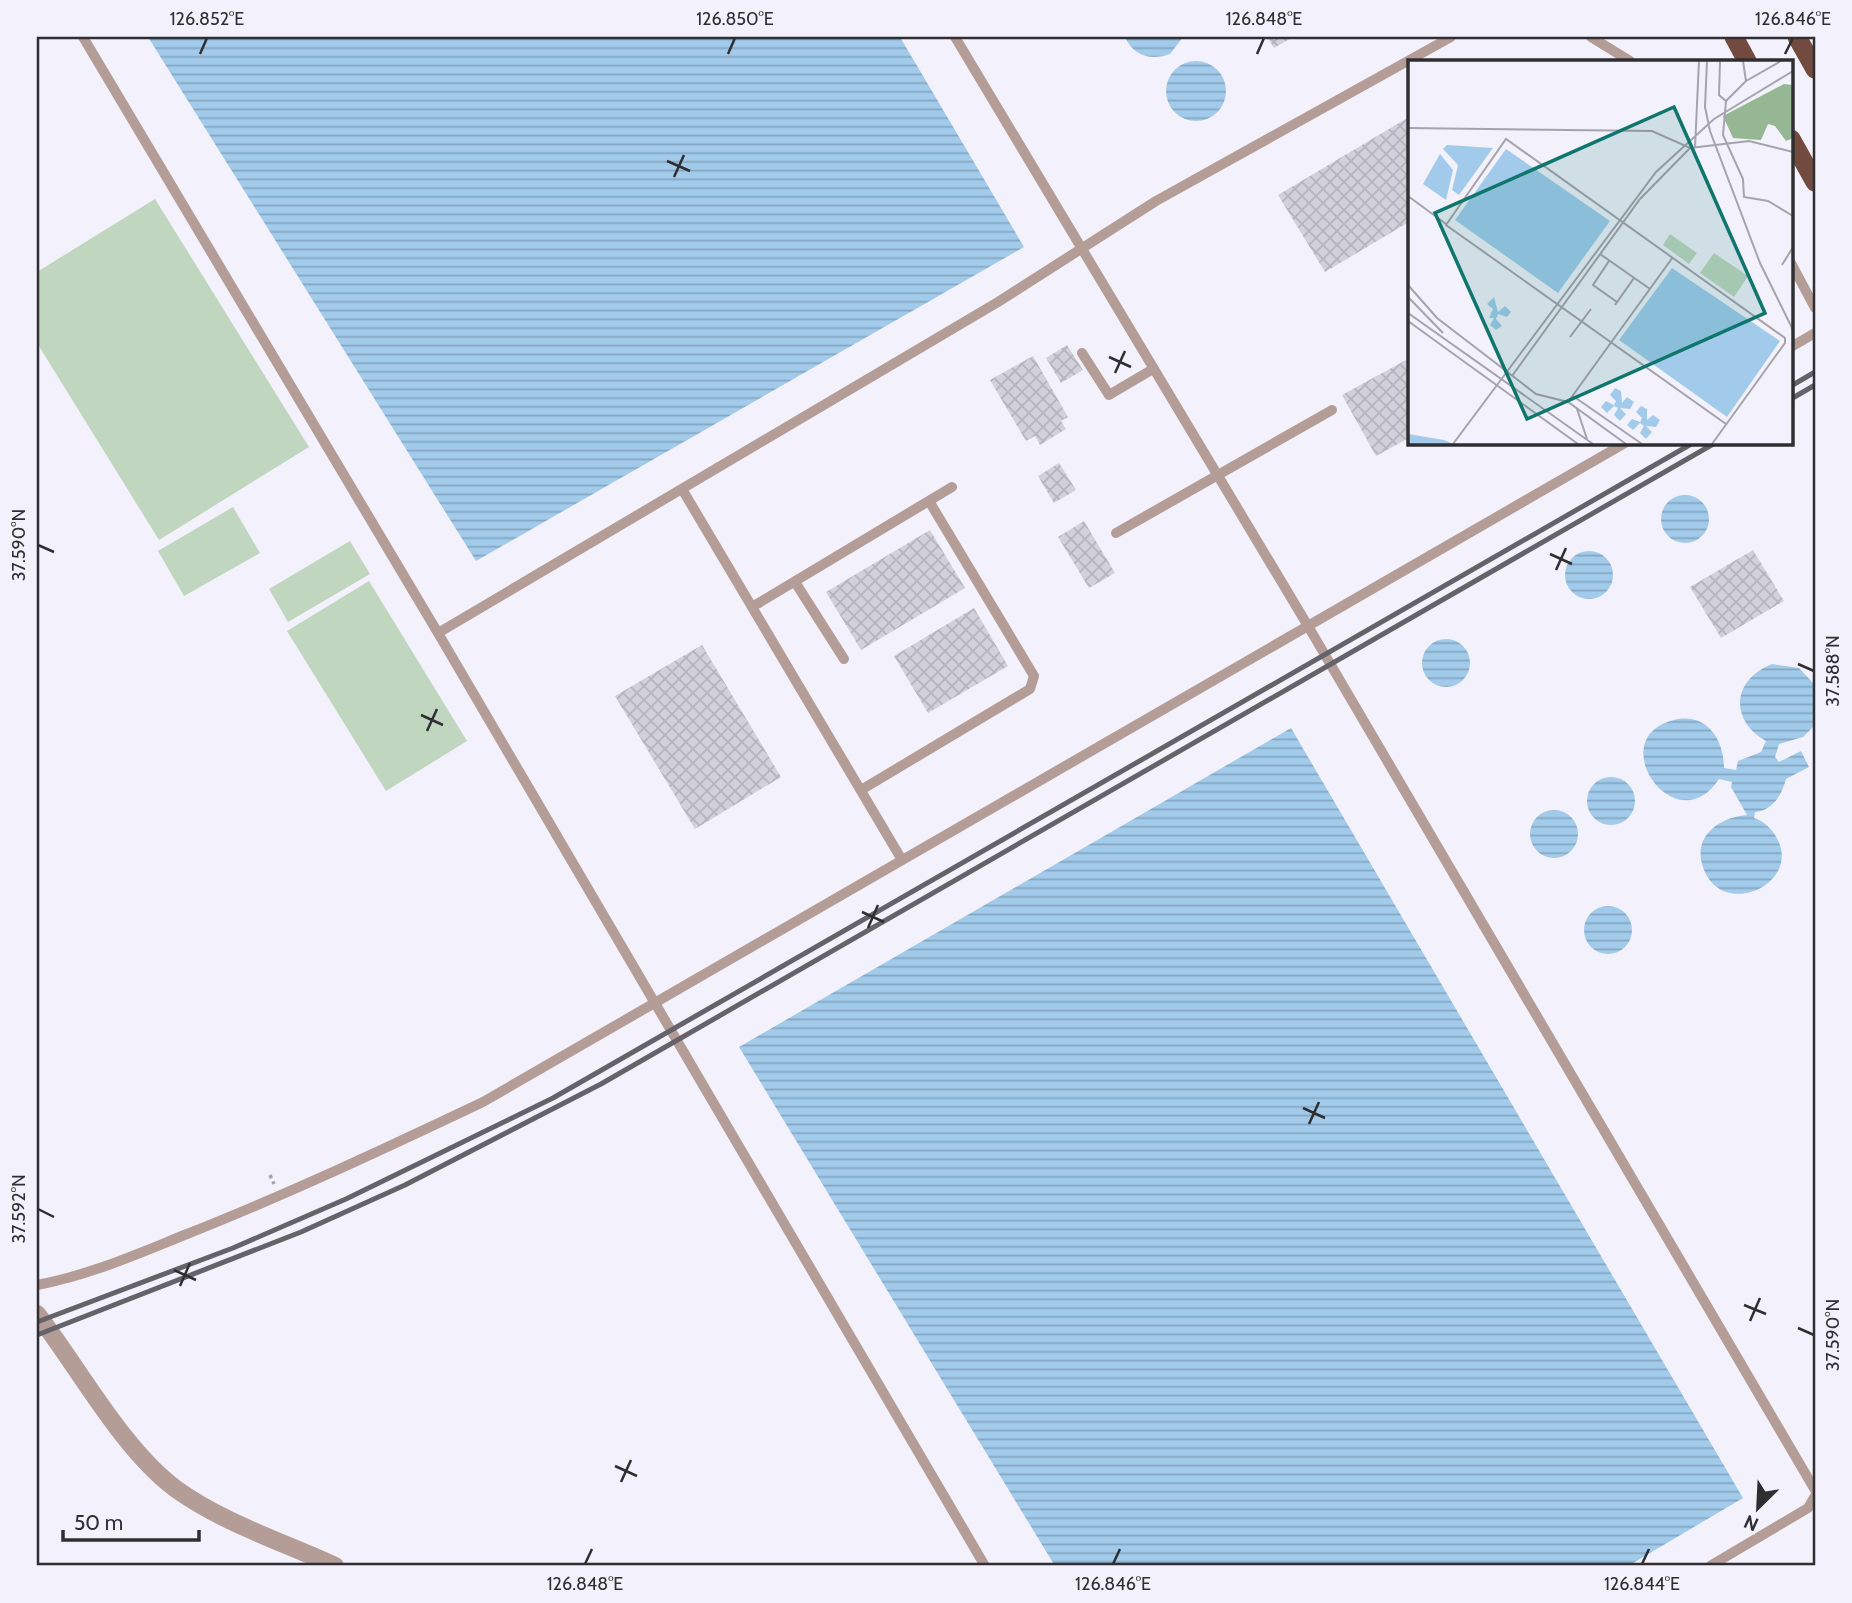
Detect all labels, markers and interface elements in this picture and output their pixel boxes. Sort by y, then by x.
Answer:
text: 126.852°E [170,8,244,30]
text: 126.850°E [696,8,774,30]
text: 126.848°E [1226,8,1302,30]
text: 126.846°E [1755,8,1831,30]
inset map [1408,60,1792,444]
text: 37.590°N [8,509,30,581]
text: 37.588°N [1822,635,1844,707]
text: 37.592°N [8,1174,30,1244]
text: 37.590°N [1822,1299,1844,1371]
north arrow [1722,1474,1792,1544]
scale bar [63,1498,200,1542]
text: 50 m [74,1510,123,1535]
text: N [1740,1510,1762,1536]
text: 126.848°E [547,1573,623,1595]
text: 126.846°E [1075,1573,1151,1595]
text: 126.844°E [1604,1573,1680,1595]

